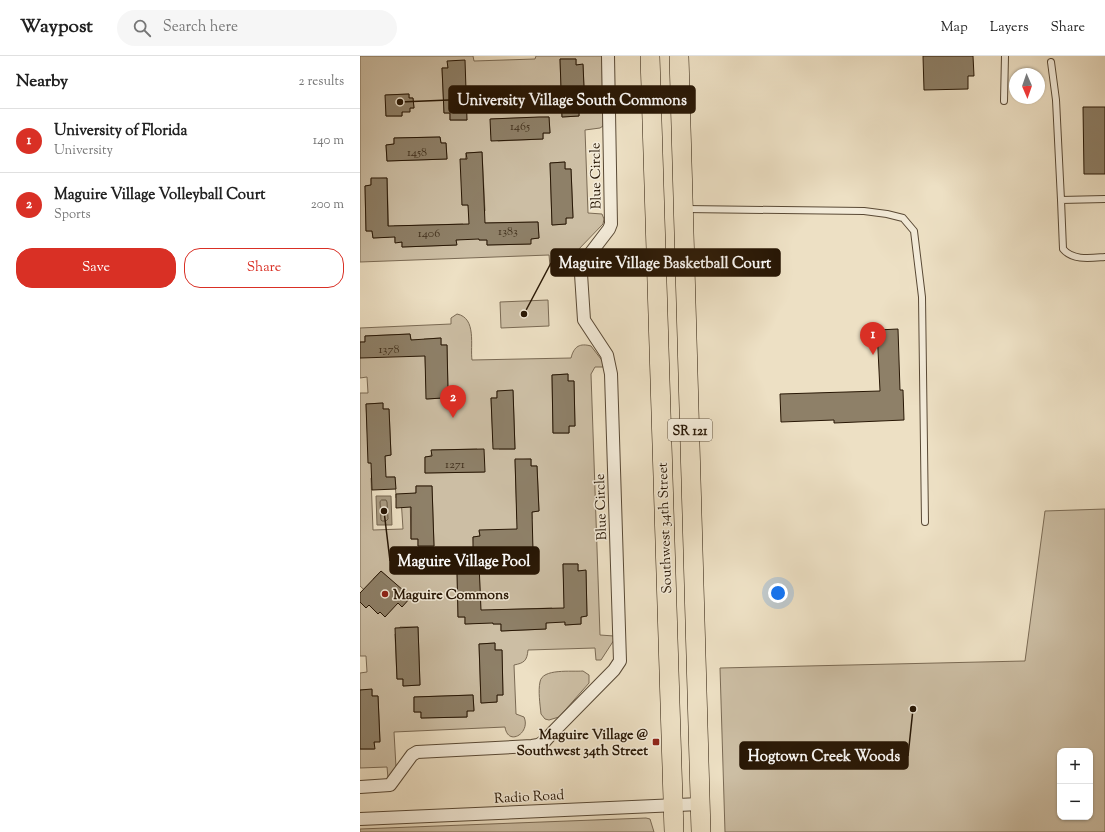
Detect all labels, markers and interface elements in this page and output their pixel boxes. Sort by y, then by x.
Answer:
search box [117,10,397,46]
text: Waypost [20,14,93,41]
icon: search [131,17,153,39]
text: Search here [163,17,238,38]
text: Map [941,18,968,38]
text: Layers [990,18,1028,38]
text: Share [1050,18,1085,38]
north arrow [1009,68,1045,104]
text: Nearby [16,70,68,94]
text: 2 results [299,73,344,91]
callout: University Village South Commons [449,86,695,113]
text: University Village South Commons [457,91,687,112]
house number: 1465 [510,118,530,136]
text: University of Florida [54,121,188,142]
text: 1 [27,132,31,150]
text: 140 m [313,132,344,150]
text: University [54,142,113,160]
street label: Blue Circle [586,142,608,210]
house number: 1458 [407,144,427,162]
text: Maguire Village Volleyball Court [54,185,265,206]
text: 2 [26,196,32,214]
text: 200 m [311,196,344,214]
text: Sports [54,206,91,224]
house number: 1383 [498,223,518,241]
house number: 1406 [418,225,440,243]
button: Save [16,248,176,288]
button: Share [184,248,344,288]
callout: Maguire Village Basketball Court [551,249,780,276]
text: Maguire Village Basketball Court [559,254,772,275]
pin: 1 [860,322,886,355]
house number: 1378 [379,341,399,359]
pin: 2 [440,385,466,418]
road number: SR 121 [668,419,712,441]
house number: 1271 [445,456,465,474]
street label: Southwest 34th Street [654,462,678,594]
street label: Blue Circle [591,473,613,541]
callout: Maguire Village Pool [390,547,539,574]
text: Maguire Village Pool [398,552,531,573]
your location [768,583,788,603]
place label: Maguire Commons [393,586,509,606]
marker: Maguire Commons [380,589,390,599]
place label: Maguire Village @ Southwest 34th Street [516,726,648,762]
marker: Maguire Village @ Southwest 34th Street [651,737,661,747]
callout: Hogtown Creek Woods [740,742,908,769]
text: Hogtown Creek Woods [748,747,900,768]
map controls [1057,748,1093,820]
button: + [1057,748,1093,784]
button: − [1057,784,1093,820]
street label: Radio Road [494,786,565,810]

